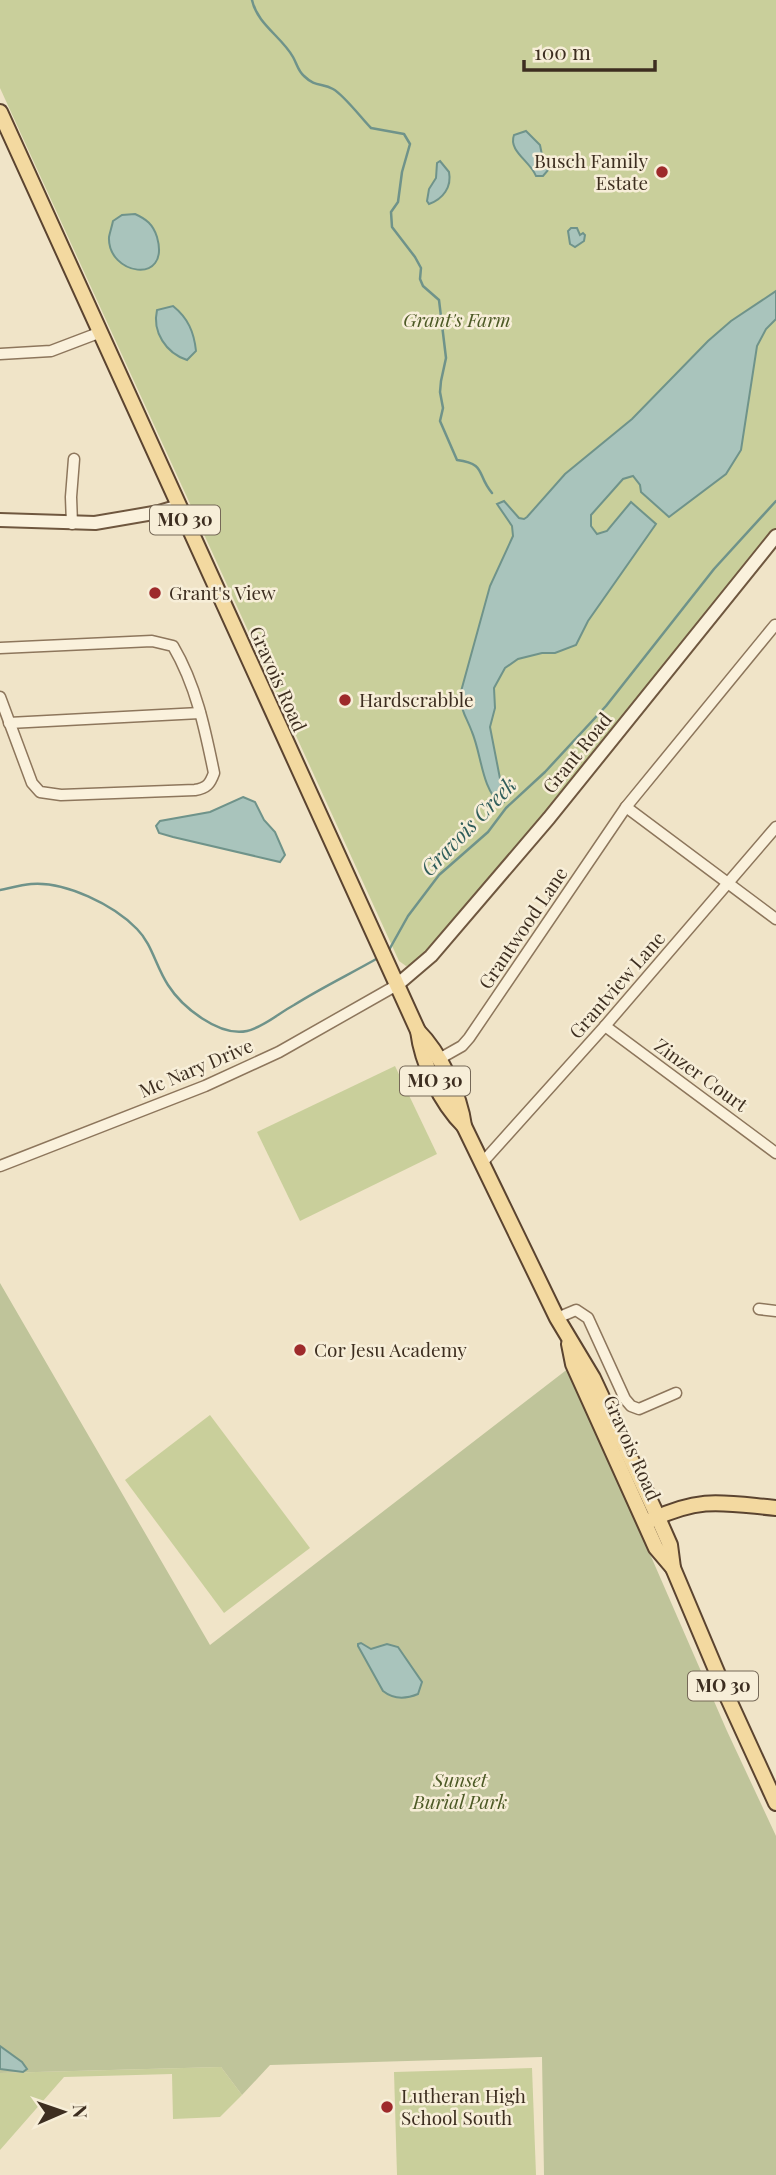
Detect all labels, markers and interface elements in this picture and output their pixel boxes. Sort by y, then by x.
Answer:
scale bar [524,28,655,72]
text: 100 m [534,37,591,65]
place label: Busch Family Estate [534,147,648,195]
marker: Busch Family Estate [654,164,670,180]
park label: Grant's Farm [403,306,511,332]
road number: MO 30 [150,506,220,534]
place label: Grant's View [169,579,276,605]
marker: Grant's View [147,585,163,601]
street label: Gravois Road [244,622,314,735]
place label: Hardscrabble [359,686,474,712]
marker: Hardscrabble [337,692,353,708]
street label: Grant Road [536,707,617,798]
water label: Gravois Creek [413,770,522,881]
street label: Grantwood Lane [472,861,573,994]
street label: Grantview Lane [562,925,670,1044]
street label: Mc Nary Drive [135,1031,257,1103]
street label: Zinzer Court [650,1032,754,1117]
road number: MO 30 [400,1066,470,1096]
place label: Cor Jesu Academy [314,1336,467,1362]
marker: Cor Jesu Academy [292,1342,308,1358]
street label: Gravois Road [598,1391,668,1504]
road number: MO 30 [688,1672,758,1700]
park label: Sunset Burial Park [412,1766,508,1814]
north arrow [28,2077,98,2147]
place label: Lutheran High School South [401,2082,526,2130]
marker: Lutheran High School South [379,2099,395,2115]
text: N [68,2104,94,2119]

